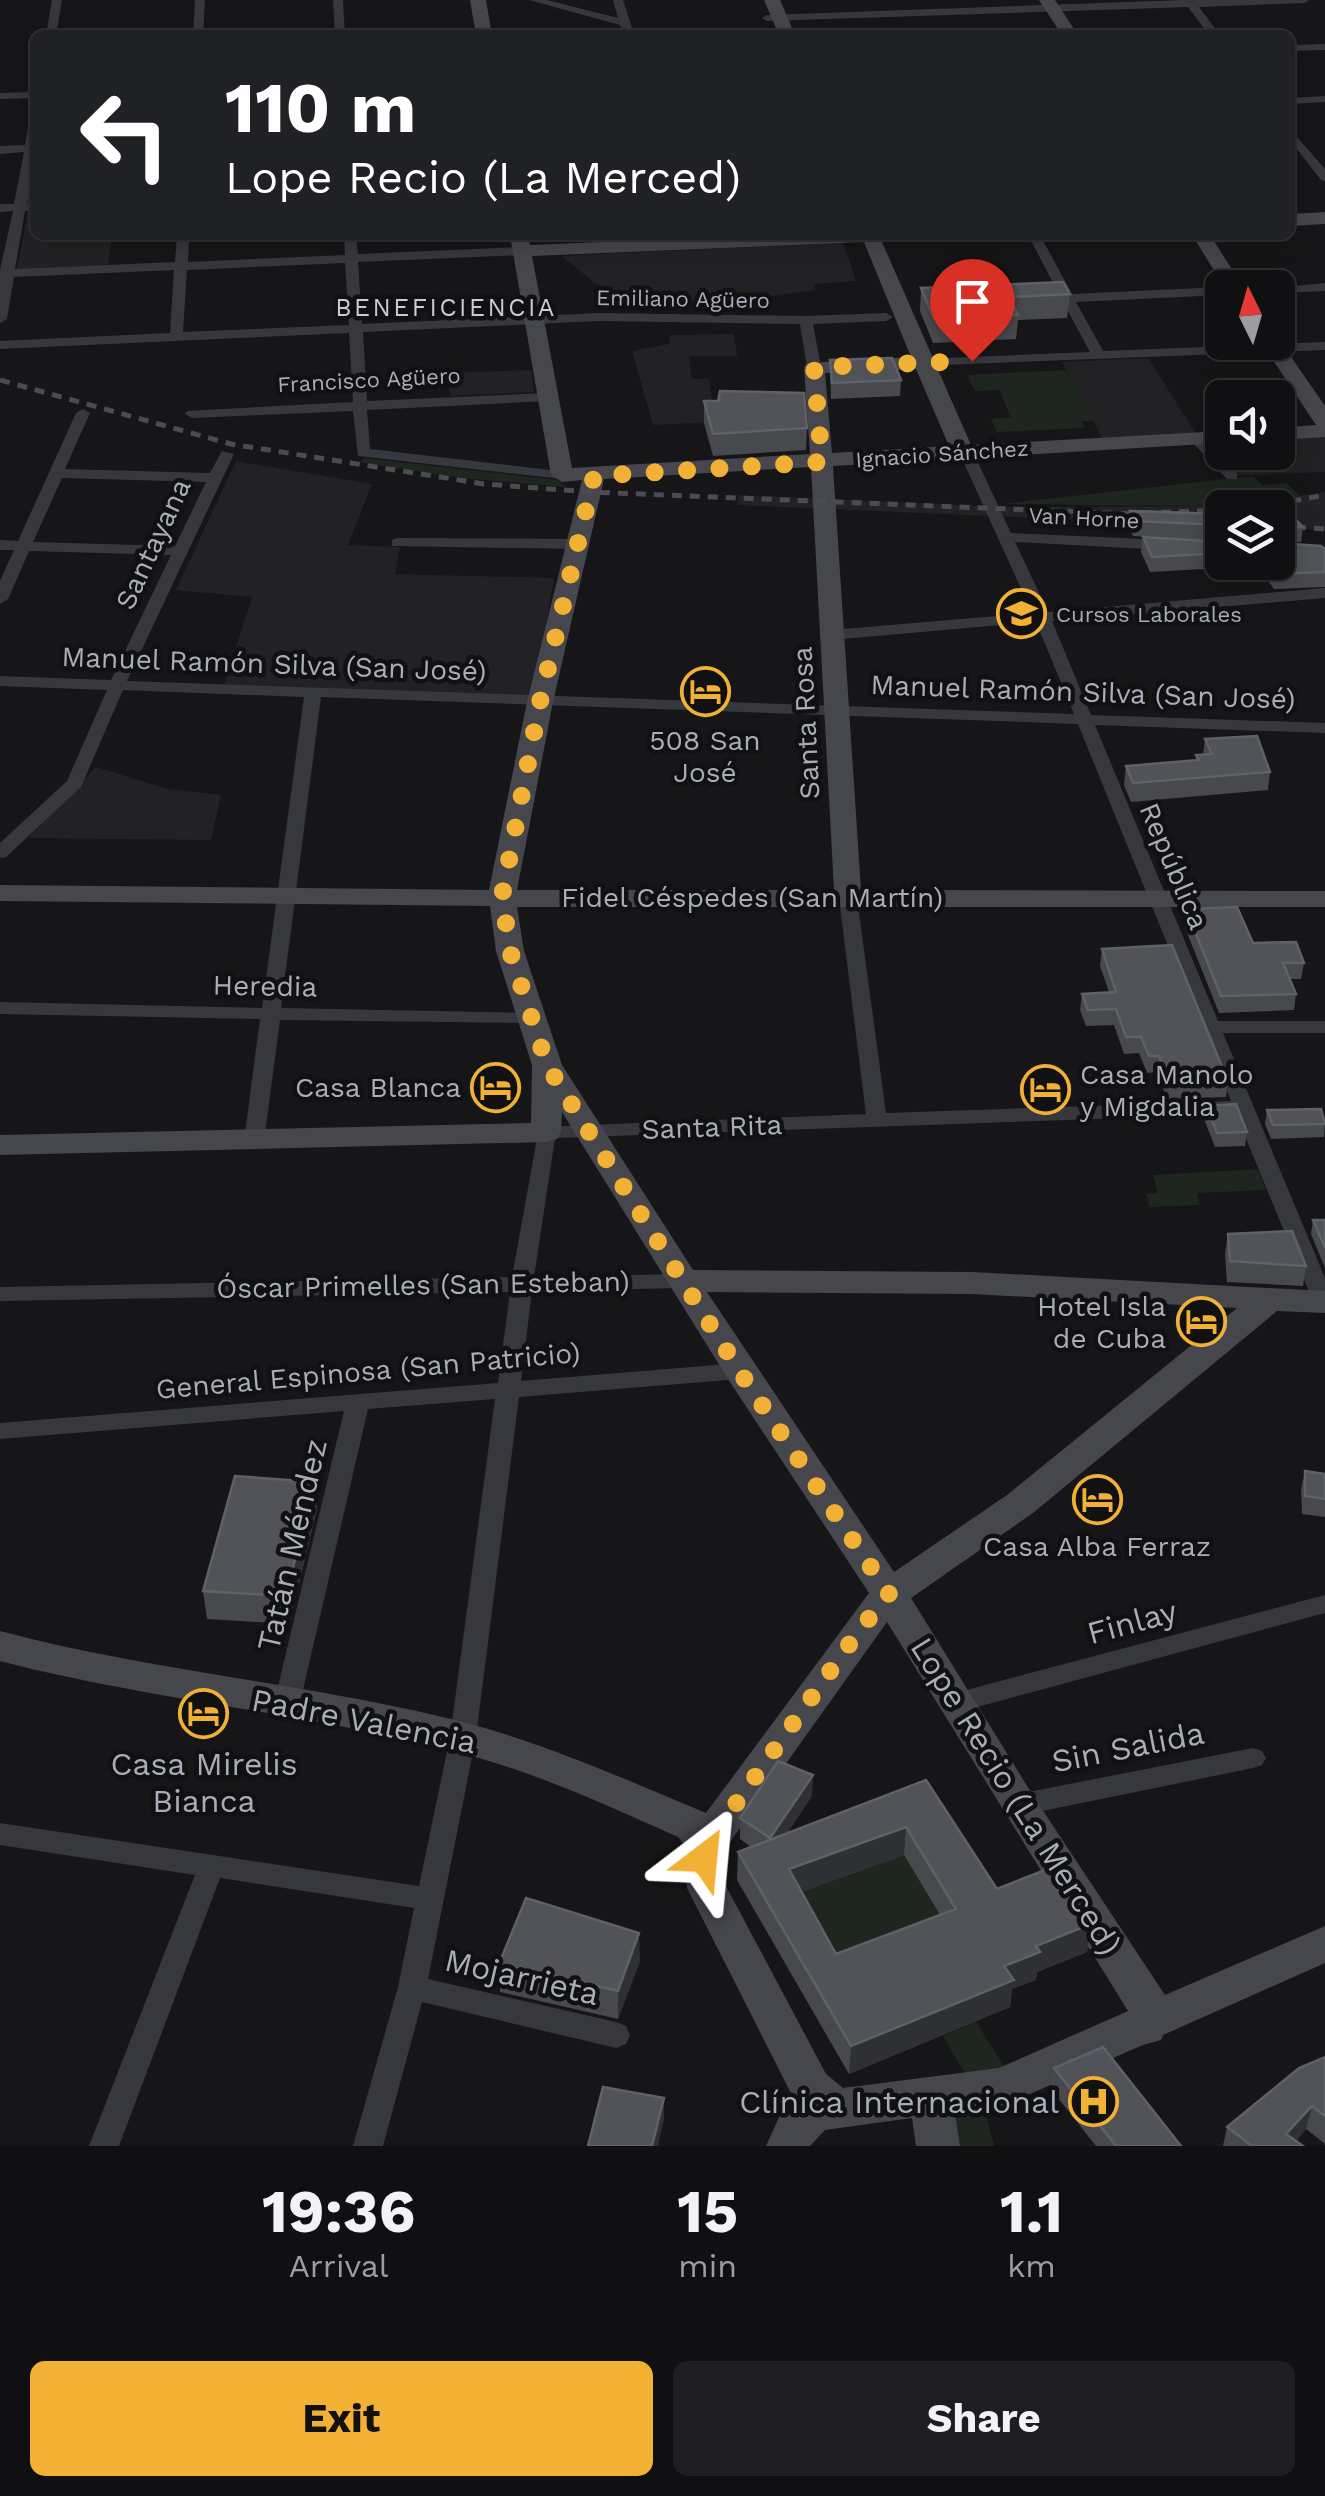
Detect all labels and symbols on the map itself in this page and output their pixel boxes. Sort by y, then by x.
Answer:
pin [930,259,1015,362]
north arrow [1205,270,1295,360]
street label: Emiliano Agüero [596,285,770,313]
district label: BENEFICIENCIA [335,293,557,322]
street label: Francisco Agüero [277,363,461,397]
street label: Ignacio Sánchez [855,435,1029,473]
street label: Santayana [108,473,198,615]
street label: Van Horne [1028,503,1140,533]
school or university icon: Cursos Laborales [995,588,1047,640]
place label: Cursos Laborales [1056,602,1242,627]
street label: Manuel Ramón Silva (San José) [61,640,487,688]
street label: Santa Rosa [786,646,826,800]
hotel icon: 508 San José [679,666,731,718]
street label: Manuel Ramón Silva (San José) [870,668,1296,716]
place label: 508 San José [649,724,761,789]
street label: República [1133,798,1215,934]
street label: Fidel Céspedes (San Martín) [561,881,943,914]
street label: Heredia [212,969,318,1003]
place label: Casa Manolo y Migdalia [1080,1058,1254,1123]
hotel icon: Casa Blanca [470,1061,522,1113]
hotel icon: Casa Manolo y Migdalia [1019,1064,1071,1116]
place label: Casa Blanca [295,1071,461,1104]
street label: Santa Rita [641,1108,783,1146]
street label: Óscar Primelles (San Esteban) [216,1265,630,1305]
place label: Hotel Isla de Cuba [1037,1290,1166,1355]
hotel icon: Hotel Isla de Cuba [1175,1296,1227,1348]
street label: General Espinosa (San Patricio) [154,1336,582,1406]
street label: Tatán Méndez [249,1435,335,1655]
hotel icon: Casa Alba Ferraz [1071,1473,1123,1525]
place label: Casa Alba Ferraz [983,1530,1211,1563]
street label: Finlay [1083,1592,1181,1652]
street label: Lope Recio (La Merced) [903,1630,1129,1962]
street label: Padre Valencia [248,1681,480,1761]
hotel icon: Casa Mirelis Bianca [178,1688,230,1740]
street label: Sin Salida [1049,1714,1207,1780]
place label: Casa Mirelis Bianca [110,1745,298,1820]
position arrow [652,1806,756,1910]
street label: Mojarrieta [441,1941,603,2013]
hospital icon: Clínica Internacional [1068,2076,1120,2128]
place label: Clínica Internacional [739,2083,1059,2121]

